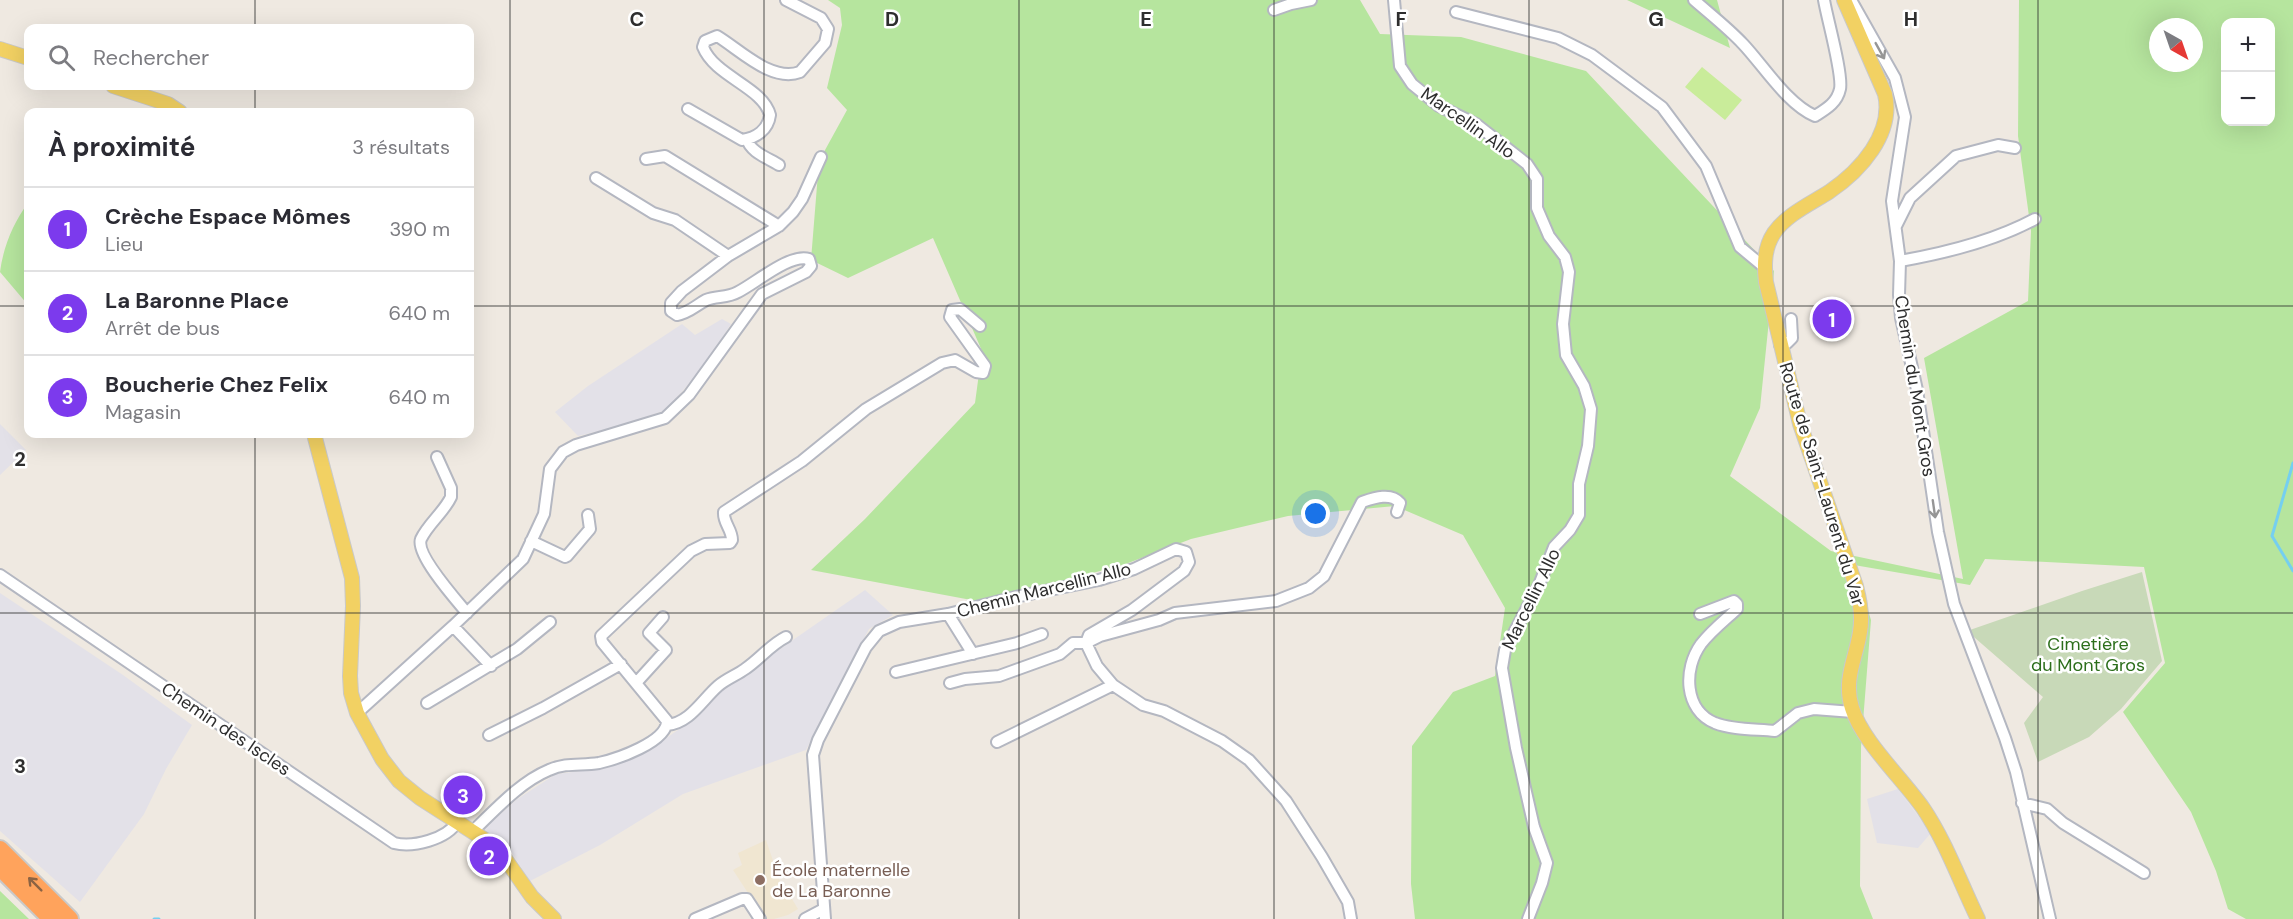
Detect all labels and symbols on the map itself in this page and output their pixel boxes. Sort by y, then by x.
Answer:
text: C [630,6,644,32]
text: D [885,6,899,32]
text: E [1140,6,1152,32]
text: F [1395,6,1407,32]
text: G [1648,6,1664,32]
text: H [1904,6,1918,32]
north arrow [2149,18,2203,72]
one-way arrow [1874,42,1886,59]
street label: Marcellin Allo [1416,82,1520,164]
street label: Chemin du Mont Gros [1889,294,1941,478]
pin: 1 [1812,296,1852,342]
street label: Route de Saint-Laurent du Var [1774,359,1871,609]
text: 2 [14,446,26,472]
your location [1301,499,1330,528]
one-way arrow [1929,499,1940,519]
street label: Marcellin Allo [1496,544,1566,654]
street label: Chemin Marcellin Allo [954,557,1134,623]
park label: Cimetière du Mont Gros [2031,632,2145,677]
street label: Chemin des Iscles [157,677,295,781]
text: 3 [14,753,26,779]
pin: 3 [444,772,482,818]
pin: 2 [470,834,508,878]
place label: École maternelle de La Baronne [772,858,910,903]
marker: École maternelle de La Baronne [753,873,767,887]
one-way arrow [27,877,42,892]

